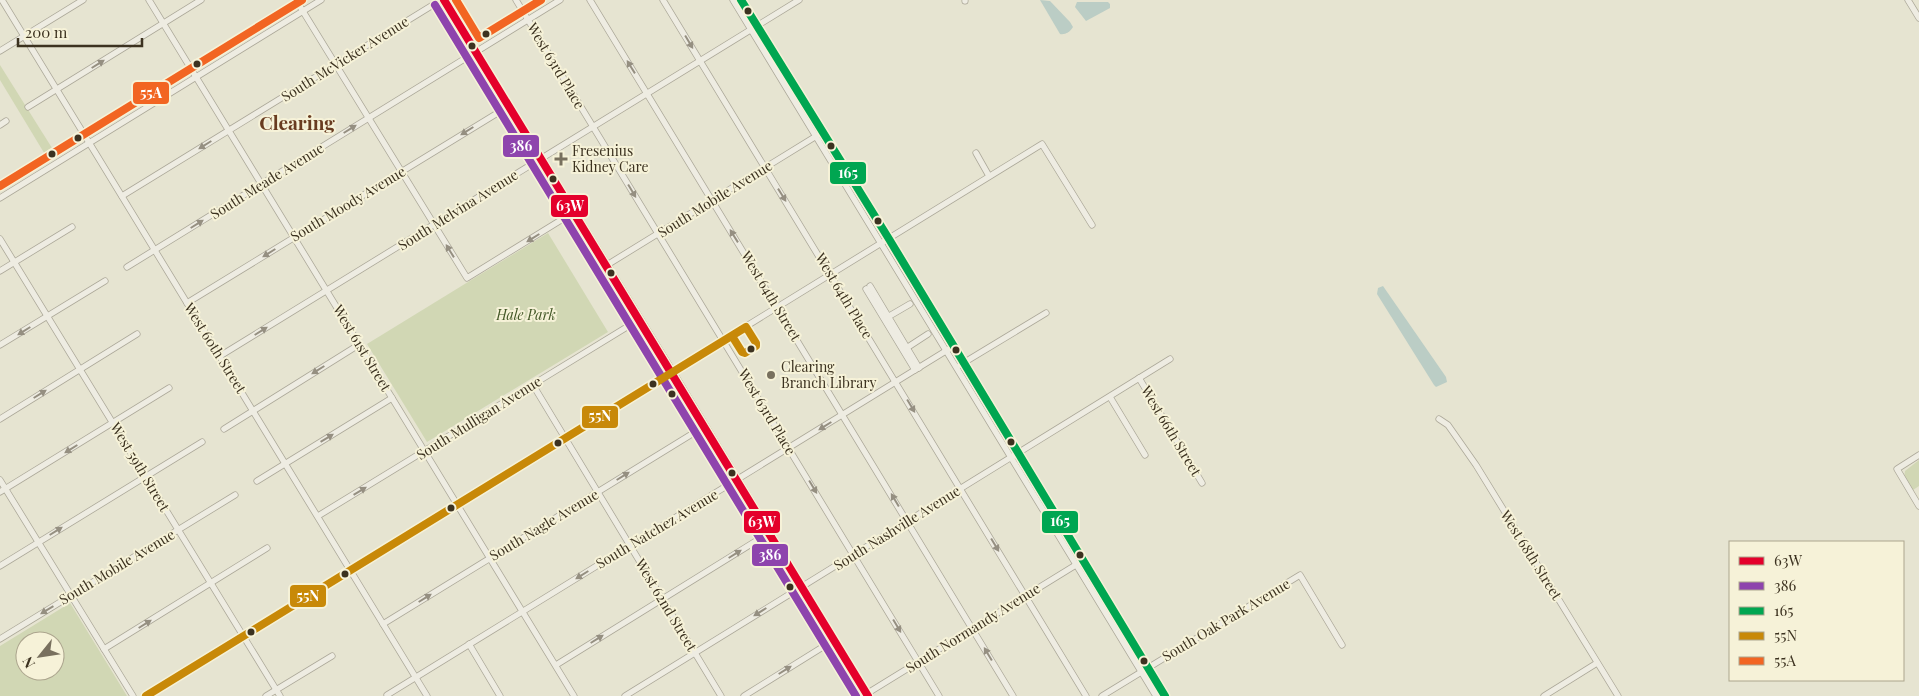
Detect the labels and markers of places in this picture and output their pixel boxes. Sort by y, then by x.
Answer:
unlabelled marker [743,6,753,16]
unlabelled marker [481,29,491,39]
unlabelled marker [467,41,477,51]
unlabelled marker [192,59,202,69]
unlabelled marker [73,133,83,143]
place label: Fresenius Kidney Care [572,141,649,176]
unlabelled marker [826,141,836,151]
unlabelled marker [47,149,57,159]
marker: Fresenius Kidney Care [554,152,568,166]
unlabelled marker [548,174,558,184]
unlabelled marker [873,216,883,226]
unlabelled marker [606,268,616,278]
unlabelled marker [746,344,756,354]
unlabelled marker [951,345,961,355]
place label: Clearing Branch Library [781,357,876,392]
marker: Clearing Branch Library [765,369,777,381]
unlabelled marker [648,379,658,389]
unlabelled marker [667,389,677,399]
unlabelled marker [1006,437,1016,447]
unlabelled marker [553,438,563,448]
unlabelled marker [727,468,737,478]
unlabelled marker [446,503,456,513]
unlabelled marker [1075,550,1085,560]
unlabelled marker [340,569,350,579]
unlabelled marker [785,582,795,592]
unlabelled marker [246,627,256,637]
unlabelled marker [1139,656,1149,666]

